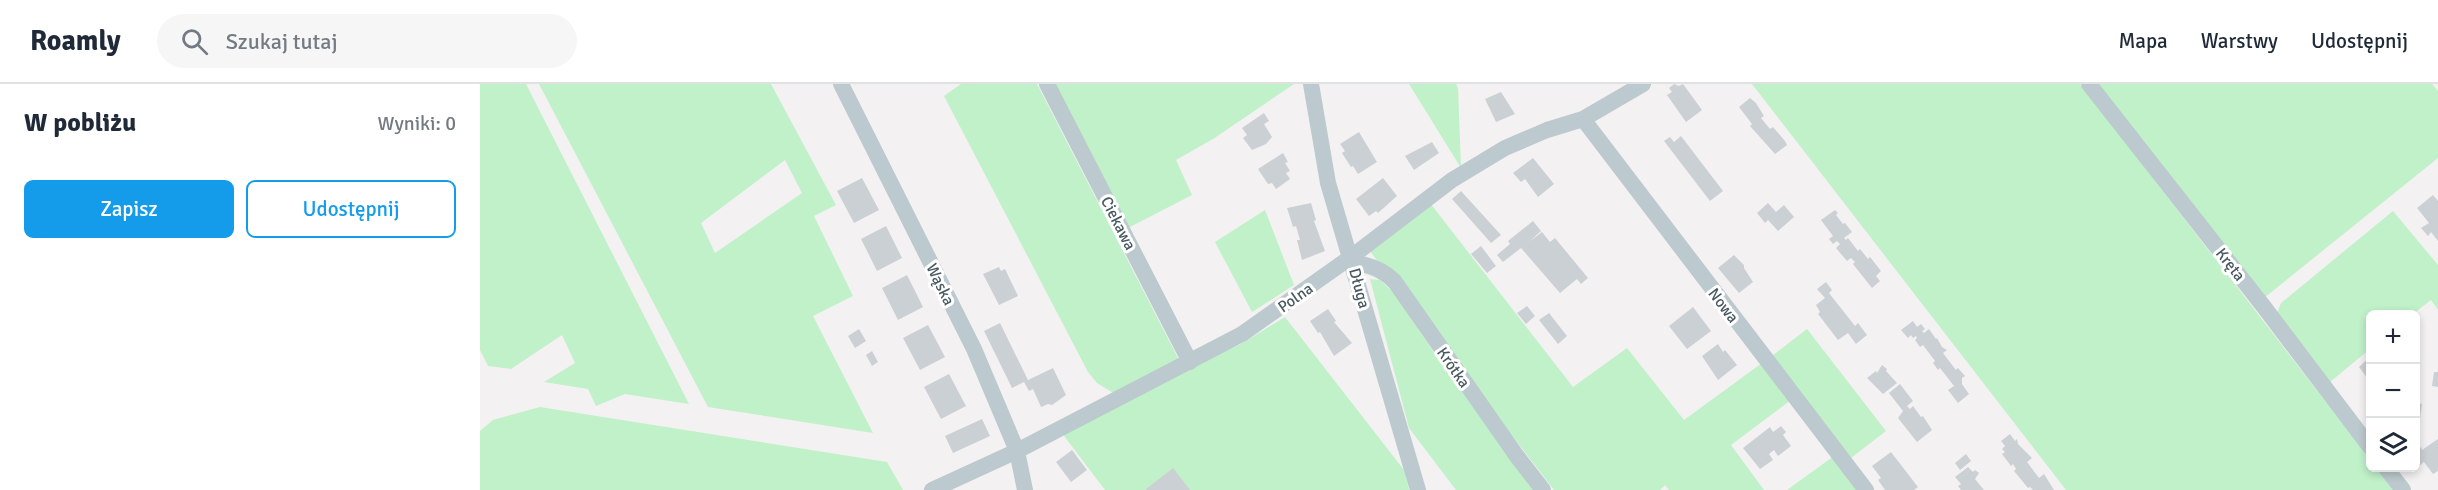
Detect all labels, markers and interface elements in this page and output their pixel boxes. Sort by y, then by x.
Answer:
search box [157,14,577,68]
text: Roamly [30,24,121,58]
icon: search [178,25,211,58]
text: Szukaj tutaj [226,28,338,55]
text: Mapa [2118,28,2168,54]
text: Warstwy [2201,28,2278,54]
text: Udostępnij [2311,28,2408,54]
text: W pobliżu [24,107,136,139]
text: Wyniki: 0 [377,111,456,136]
button: Zapisz [24,180,234,238]
button: Udostępnij [246,180,456,238]
street label: Ciekawa [1096,193,1140,254]
street label: Kręta [2211,244,2249,285]
street label: Wąska [921,260,959,309]
street label: Długa [1344,266,1374,311]
street label: Polna [1274,279,1317,317]
street label: Nowa [1704,284,1743,327]
map controls [2366,310,2420,472]
button: + [2366,310,2420,364]
street label: Krótka [1432,343,1474,392]
button: − [2366,364,2420,418]
button: layers [2366,418,2420,472]

